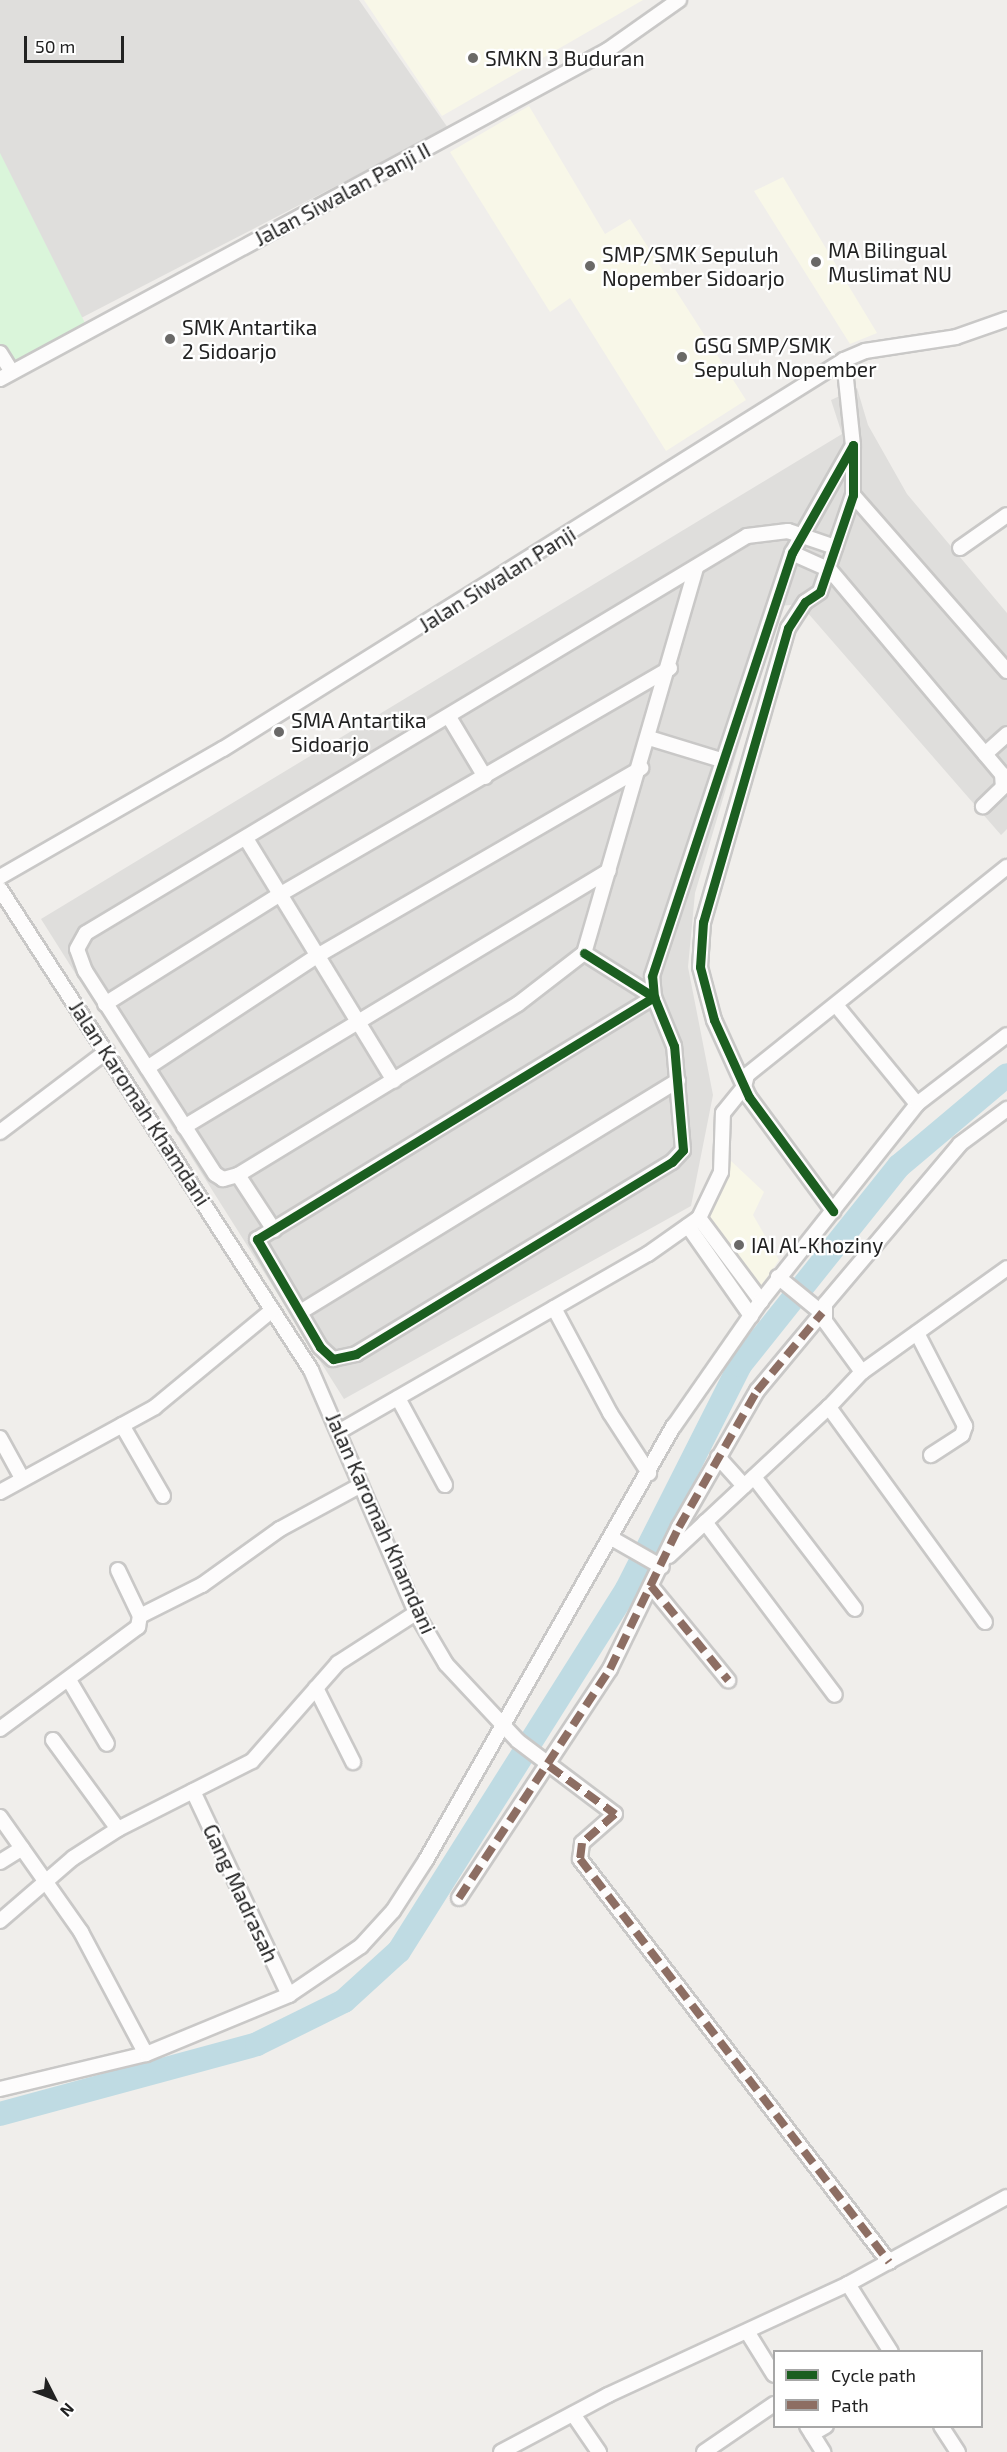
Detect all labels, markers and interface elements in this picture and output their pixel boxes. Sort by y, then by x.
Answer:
scale bar [27,24,128,62]
text: 50 m [35,35,75,57]
place label: SMKN 3 Buduran [485,45,645,71]
marker: SMKN 3 Buduran [466,51,480,65]
street label: Jalan Siwalan Panji II [250,137,434,251]
place label: MA Bilingual Muslimat NU [828,237,952,287]
place label: SMP/SMK Sepuluh Nopember Sidoarjo [602,241,785,291]
marker: MA Bilingual Muslimat NU [809,255,823,269]
marker: SMP/SMK Sepuluh Nopember Sidoarjo [583,259,597,273]
place label: SMK Antartika 2 Sidoarjo [182,314,318,364]
marker: SMK Antartika 2 Sidoarjo [163,332,177,346]
place label: GSG SMP/SMK Sepuluh Nopember [694,332,877,382]
marker: GSG SMP/SMK Sepuluh Nopember [675,350,689,364]
street label: Jalan Siwalan Panji [414,521,580,637]
place label: SMA Antartika Sidoarjo [291,707,428,757]
marker: SMA Antartika Sidoarjo [272,725,286,739]
street label: Jalan Karomah Khamdani [64,996,216,1210]
place label: IAI Al-Khoziny [751,1232,884,1258]
marker: IAI Al-Khoziny [732,1238,746,1252]
street label: Jalan Karomah Khamdani [321,1408,441,1638]
street label: Gang Madrasah [198,1820,284,1966]
legend [773,2350,983,2428]
text: Cycle path [831,2364,916,2386]
north arrow [24,2368,84,2428]
text: Path [831,2394,869,2416]
text: N [57,2400,79,2421]

